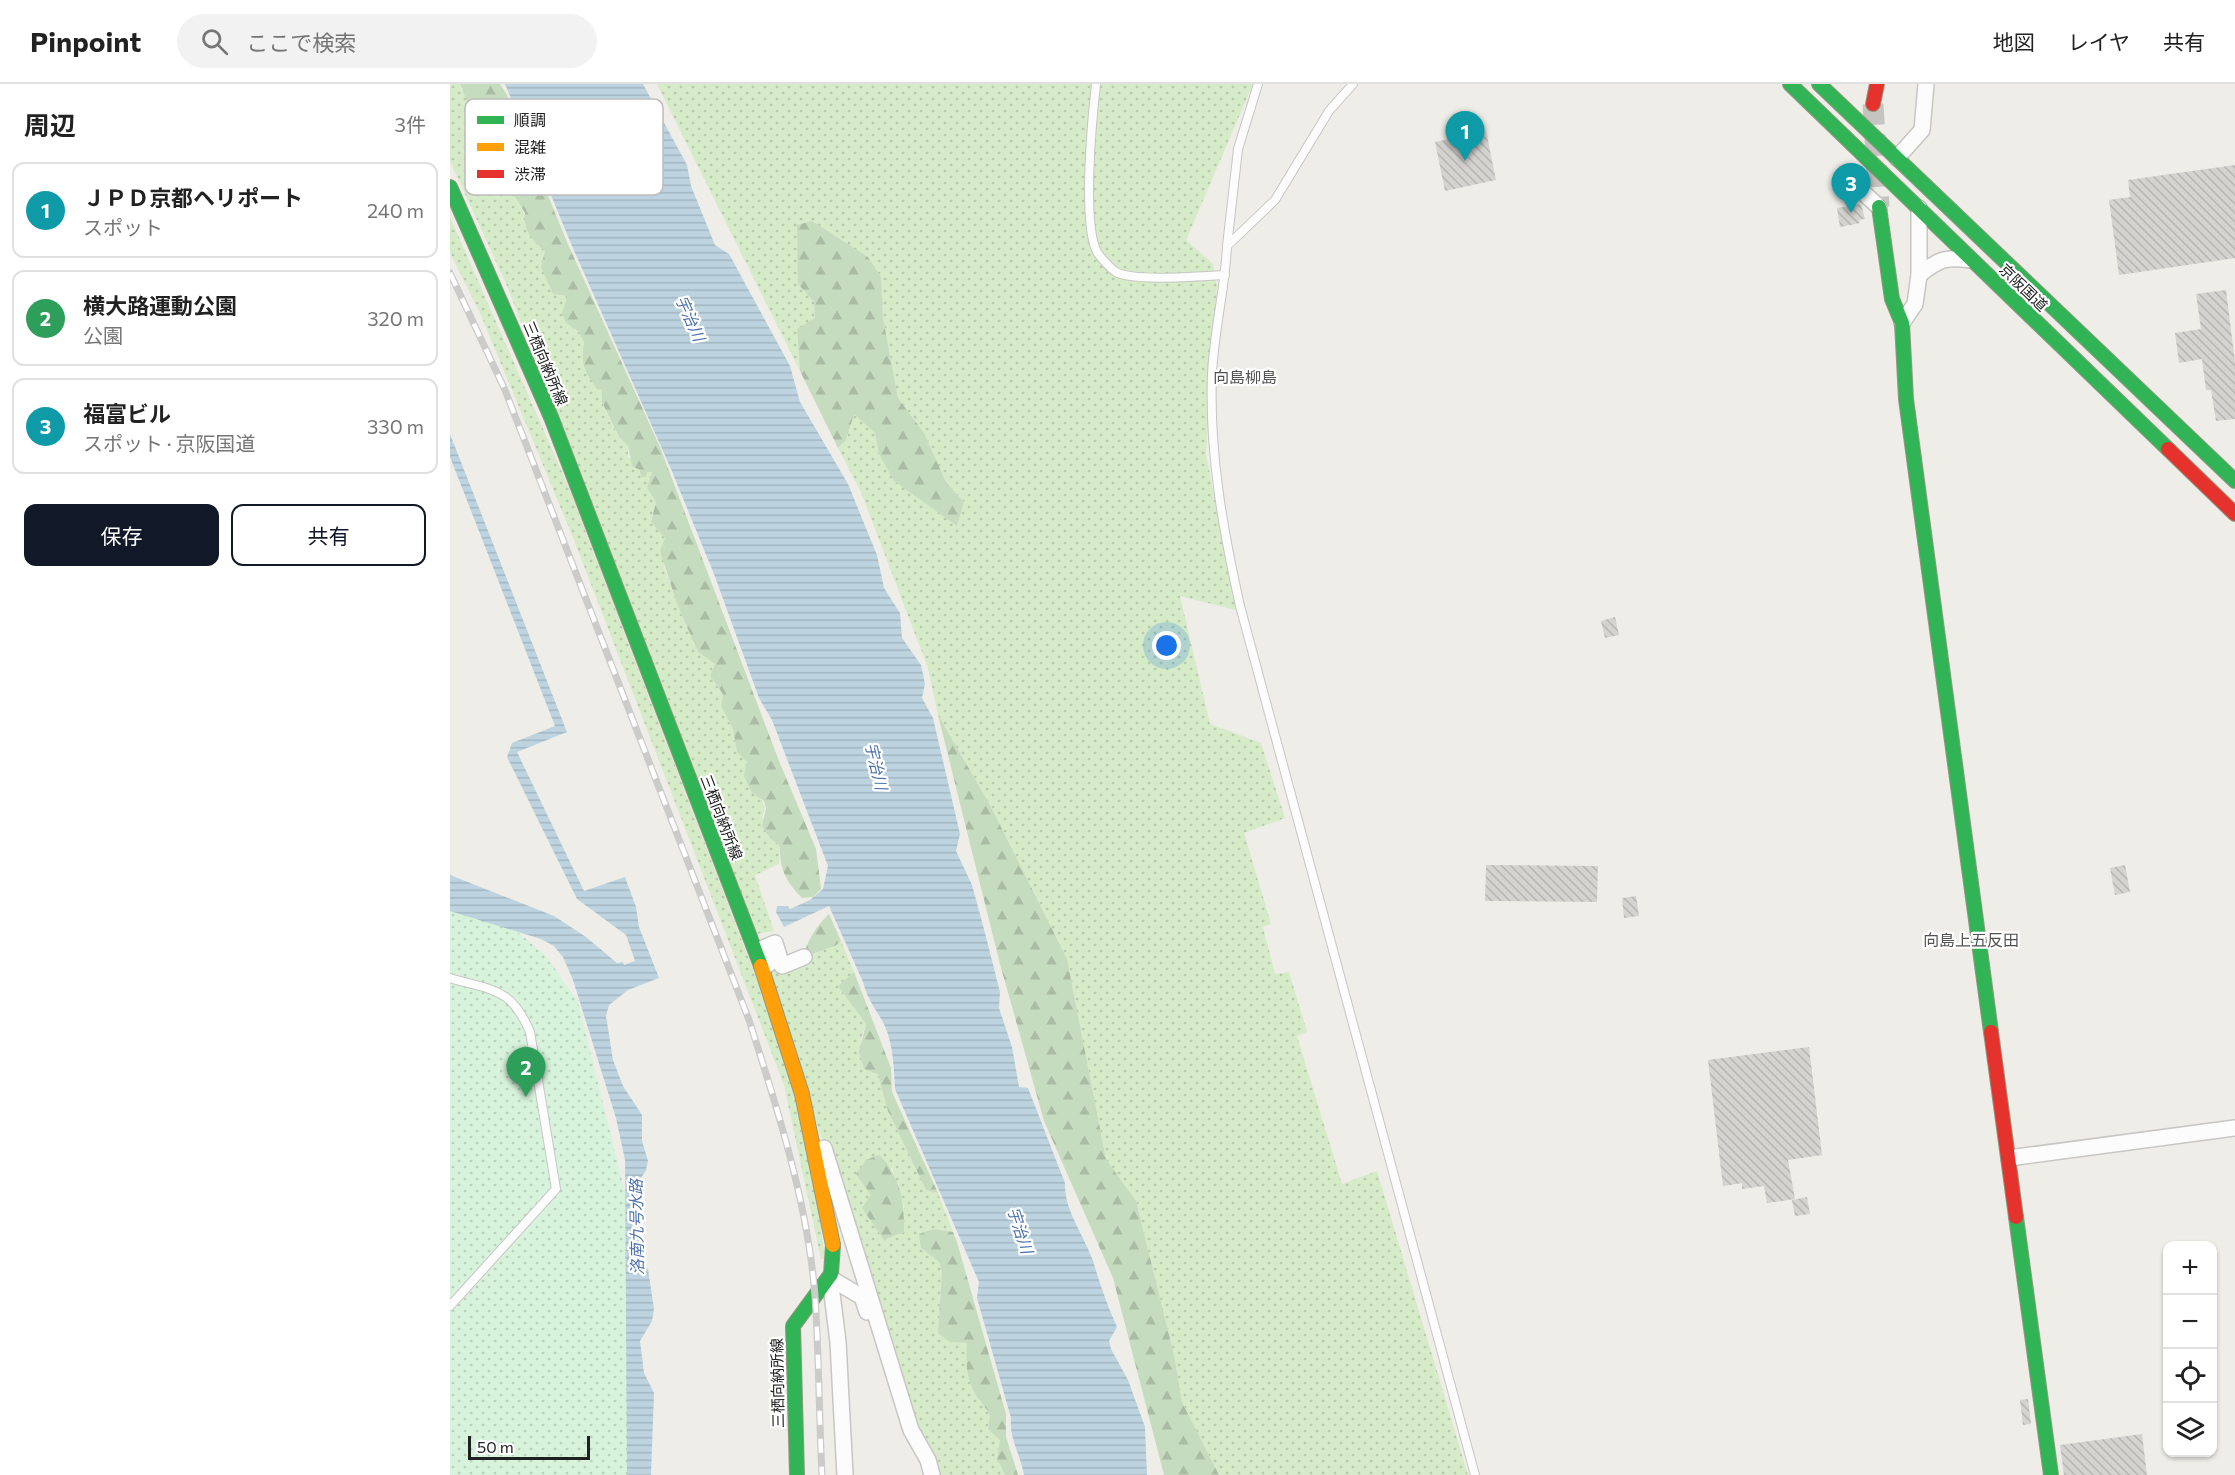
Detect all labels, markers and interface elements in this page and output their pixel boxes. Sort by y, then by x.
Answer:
search box [177,14,597,68]
text: Pinpoint [30,24,141,58]
icon: search [198,25,231,58]
text: ここで検索 [246,29,356,56]
text: 地図 [1993,29,2035,54]
text: レイヤ [2068,29,2130,54]
text: 共有 [2163,29,2205,54]
legend [465,99,663,195]
text: 周辺 [24,109,76,140]
text: 順調 [514,110,546,129]
text: 3件 [395,112,426,136]
pin: 1 [1446,112,1484,161]
text: 混雑 [514,137,546,156]
text: 渋滞 [514,164,546,183]
pin: 3 [1832,164,1870,213]
text: ＪＰＤ京都ヘリポート [83,184,303,211]
text: 1 [41,198,50,222]
text: 240 m [367,198,424,222]
text: スポット [83,215,163,239]
street label: 京阪国道 [1996,260,2052,314]
text: 横大路運動公園 [83,292,237,319]
water label: 宇治川 [673,292,710,346]
text: 2 [40,306,51,330]
text: 320 m [367,306,424,330]
street label: 三栖向納所線 [520,318,572,408]
text: 公園 [83,323,123,347]
district label: 向島柳島 [1213,367,1277,386]
text: 福富ビル [83,400,171,427]
text: 3 [40,414,51,438]
text: 330 m [367,414,424,438]
text: スポット · 京阪国道 [83,431,255,455]
button: 保存 [24,504,219,566]
button: 共有 [231,504,426,566]
your location [1152,631,1181,660]
water label: 宇治川 [862,740,892,793]
street label: 三栖向納所線 [697,772,747,862]
district label: 向島上五反田 [1923,930,2019,949]
pin: 2 [506,1048,546,1097]
water label: 洛南九号水路 [626,1177,646,1275]
water label: 宇治川 [1005,1204,1038,1258]
map controls [2163,1241,2217,1457]
button: + [2163,1241,2217,1295]
button: − [2163,1295,2217,1349]
street label: 三栖向納所線 [767,1338,787,1428]
button: locate [2163,1349,2217,1403]
button: layers [2163,1403,2217,1457]
scale bar [468,1433,590,1460]
text: 50 m [477,1437,514,1456]

